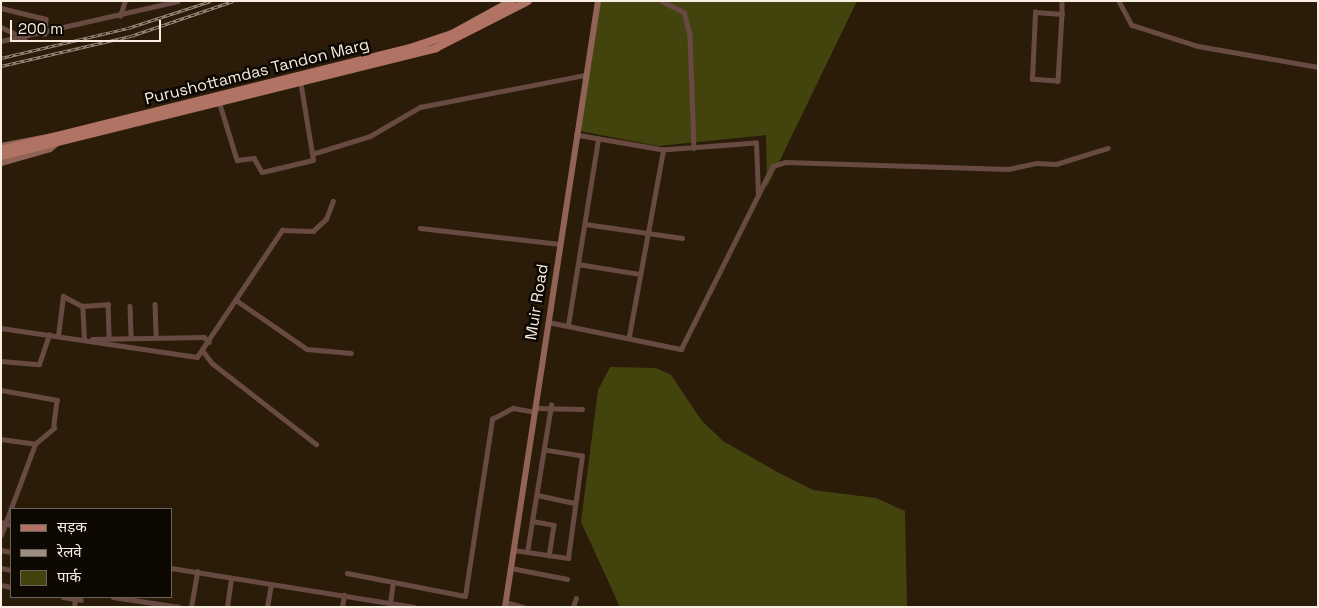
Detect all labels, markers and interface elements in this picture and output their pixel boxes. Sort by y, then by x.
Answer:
scale bar [12,10,164,42]
text: 200 m [18,19,63,38]
street label: Purushottamdas Tandon Marg [143,35,371,109]
street label: Muir Road [521,262,553,342]
legend [10,508,172,598]
text: सड़क [57,517,87,536]
text: रेलवे [57,542,82,561]
text: पार्क [57,567,81,586]

